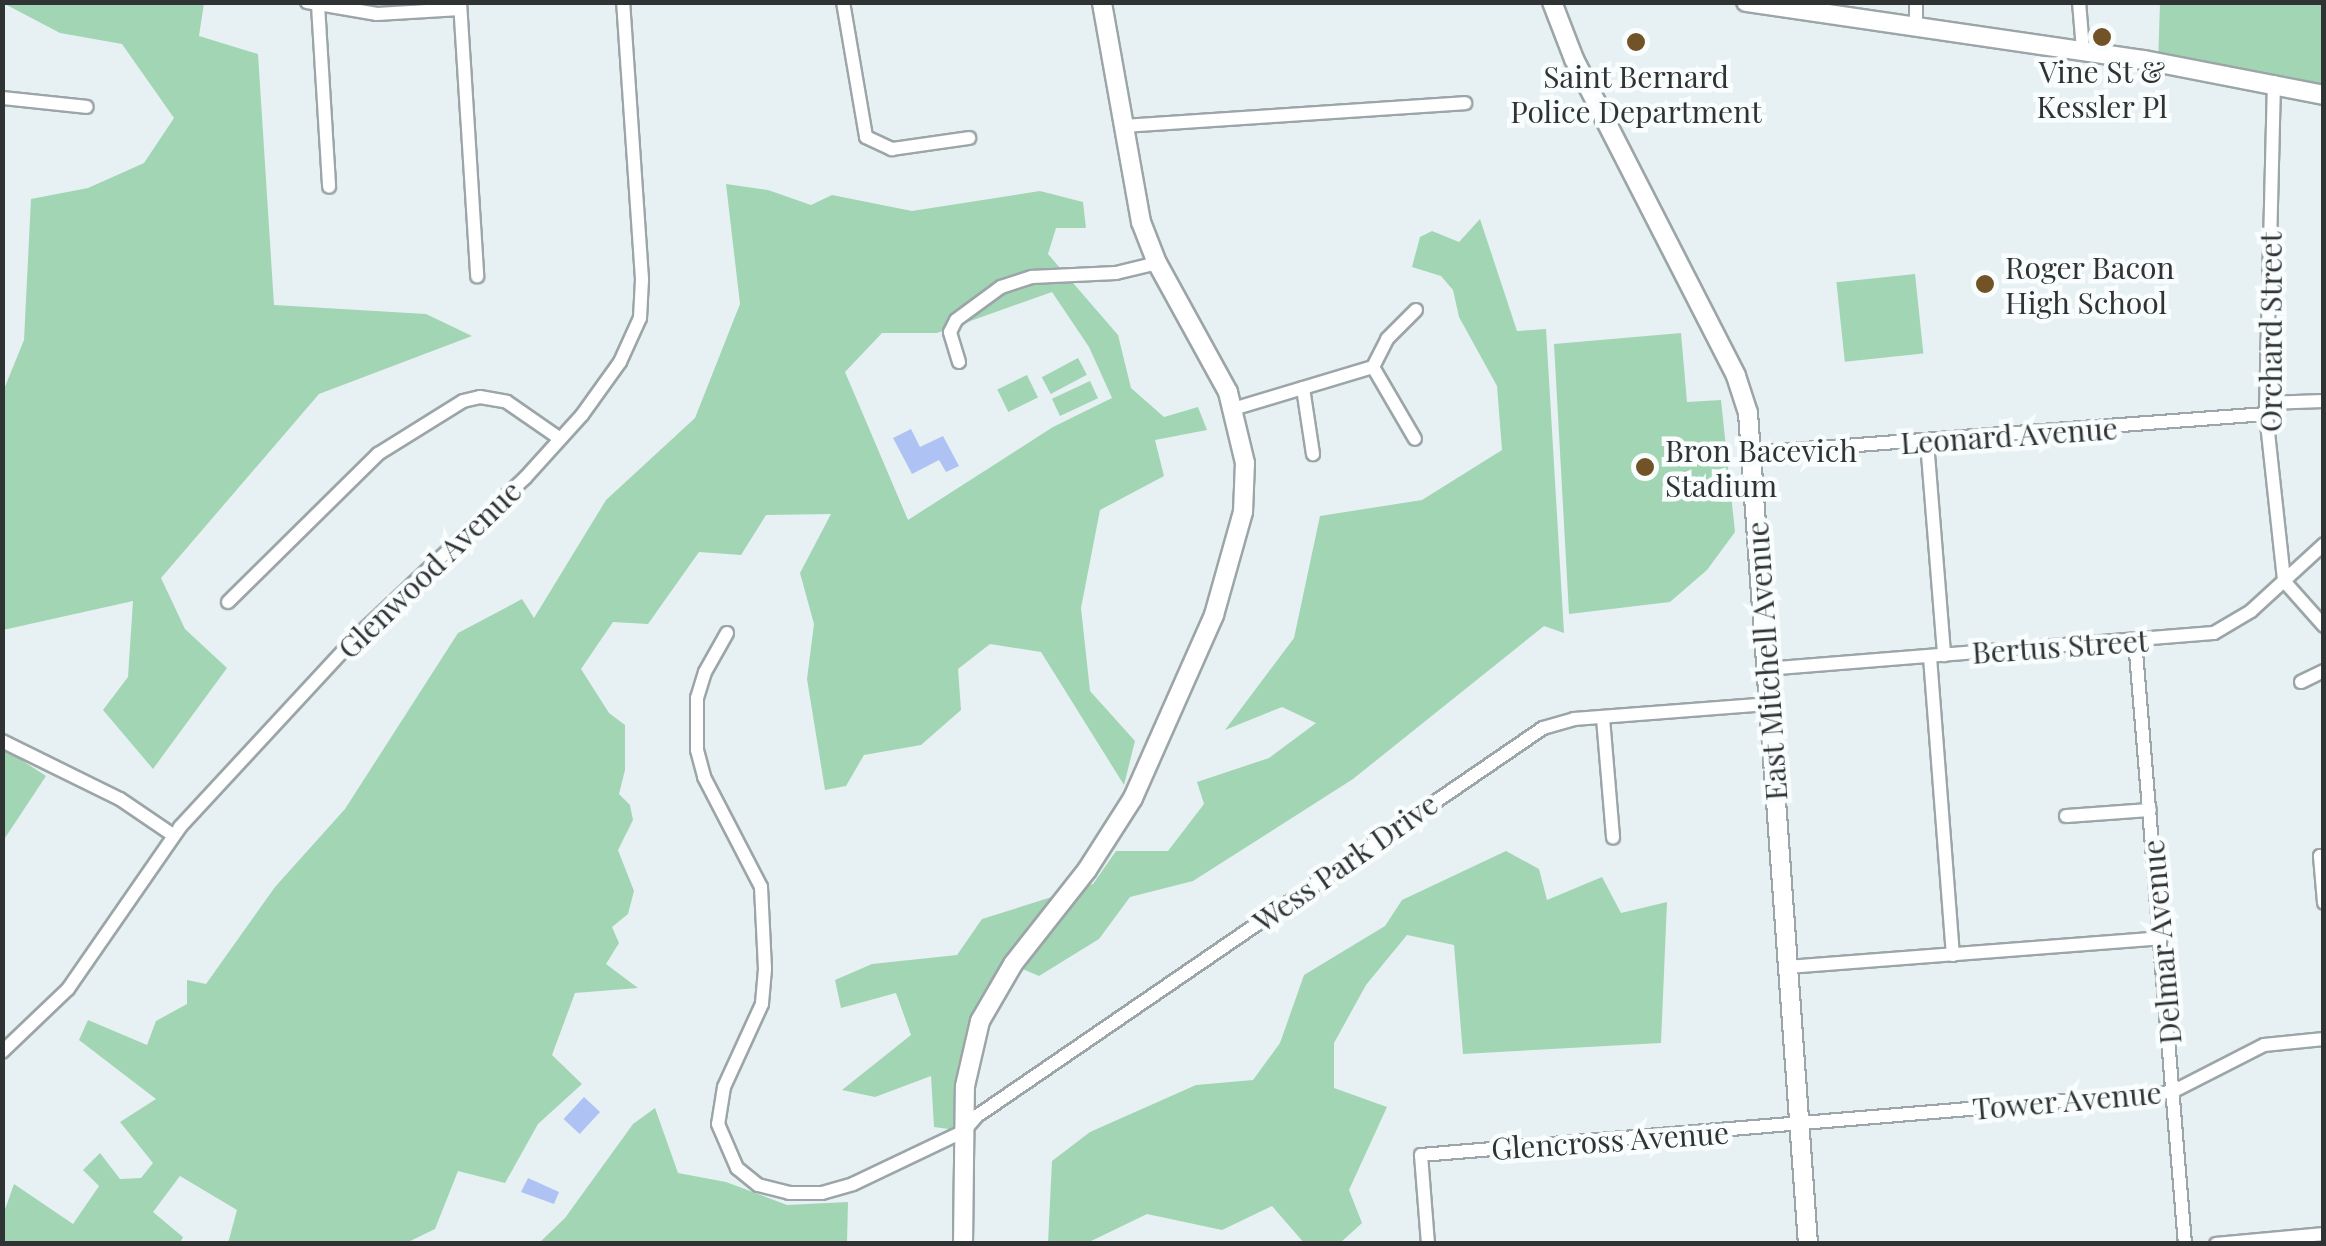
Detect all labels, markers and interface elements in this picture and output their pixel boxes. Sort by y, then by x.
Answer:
marker: Vine St & Kessler Pl [2091,26,2113,48]
marker: Saint Bernard Police Department [1625,31,1647,53]
place label: Vine St & Kessler Pl [2036,53,2168,124]
place label: Saint Bernard Police Department [1510,58,1762,128]
street label: Orchard Street [2252,232,2288,432]
place label: Roger Bacon High School [2005,249,2175,320]
marker: Roger Bacon High School [1974,273,1996,295]
street label: Leonard Avenue [1899,409,2119,461]
place label: Bron Bacevich Stadium [1665,432,1857,502]
marker: Bron Bacevich Stadium [1634,456,1656,478]
street label: Glenwood Avenue [330,472,528,666]
street label: East Mitchell Avenue [1738,519,1794,803]
street label: Bertus Street [1971,622,2149,670]
street label: Wess Park Drive [1246,785,1444,939]
street label: Delmar Avenue [2134,837,2188,1047]
street label: Tower Avenue [1970,1074,2164,1126]
street label: Glencross Avenue [1489,1114,1731,1166]

